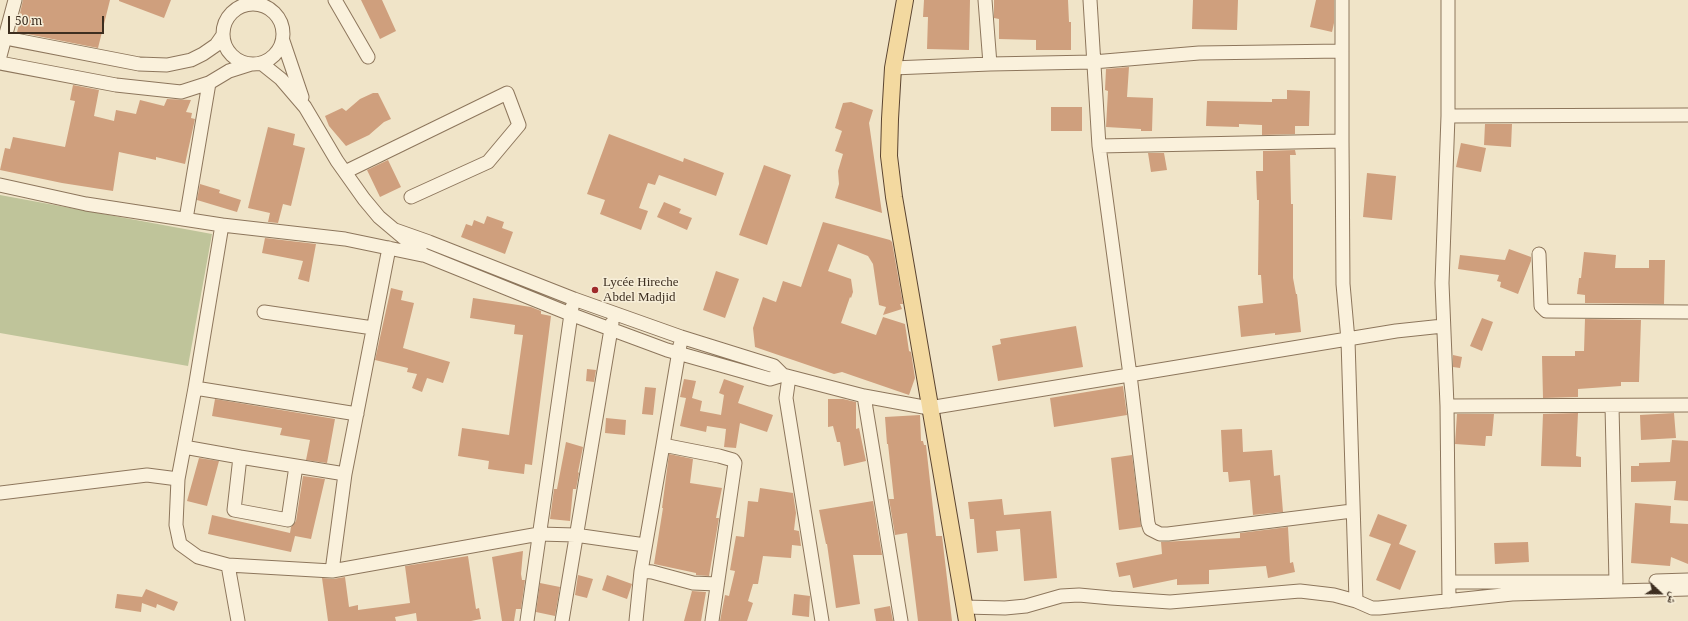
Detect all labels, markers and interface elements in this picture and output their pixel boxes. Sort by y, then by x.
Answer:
scale bar [10,8,106,34]
text: 50 m [15,12,42,33]
place label: Lycée Hireche Abdel Madjid [603,275,690,306]
marker: Lycée Hireche Abdel Madjid [590,285,600,295]
north arrow [1640,573,1680,613]
text: ش [1661,589,1683,607]

